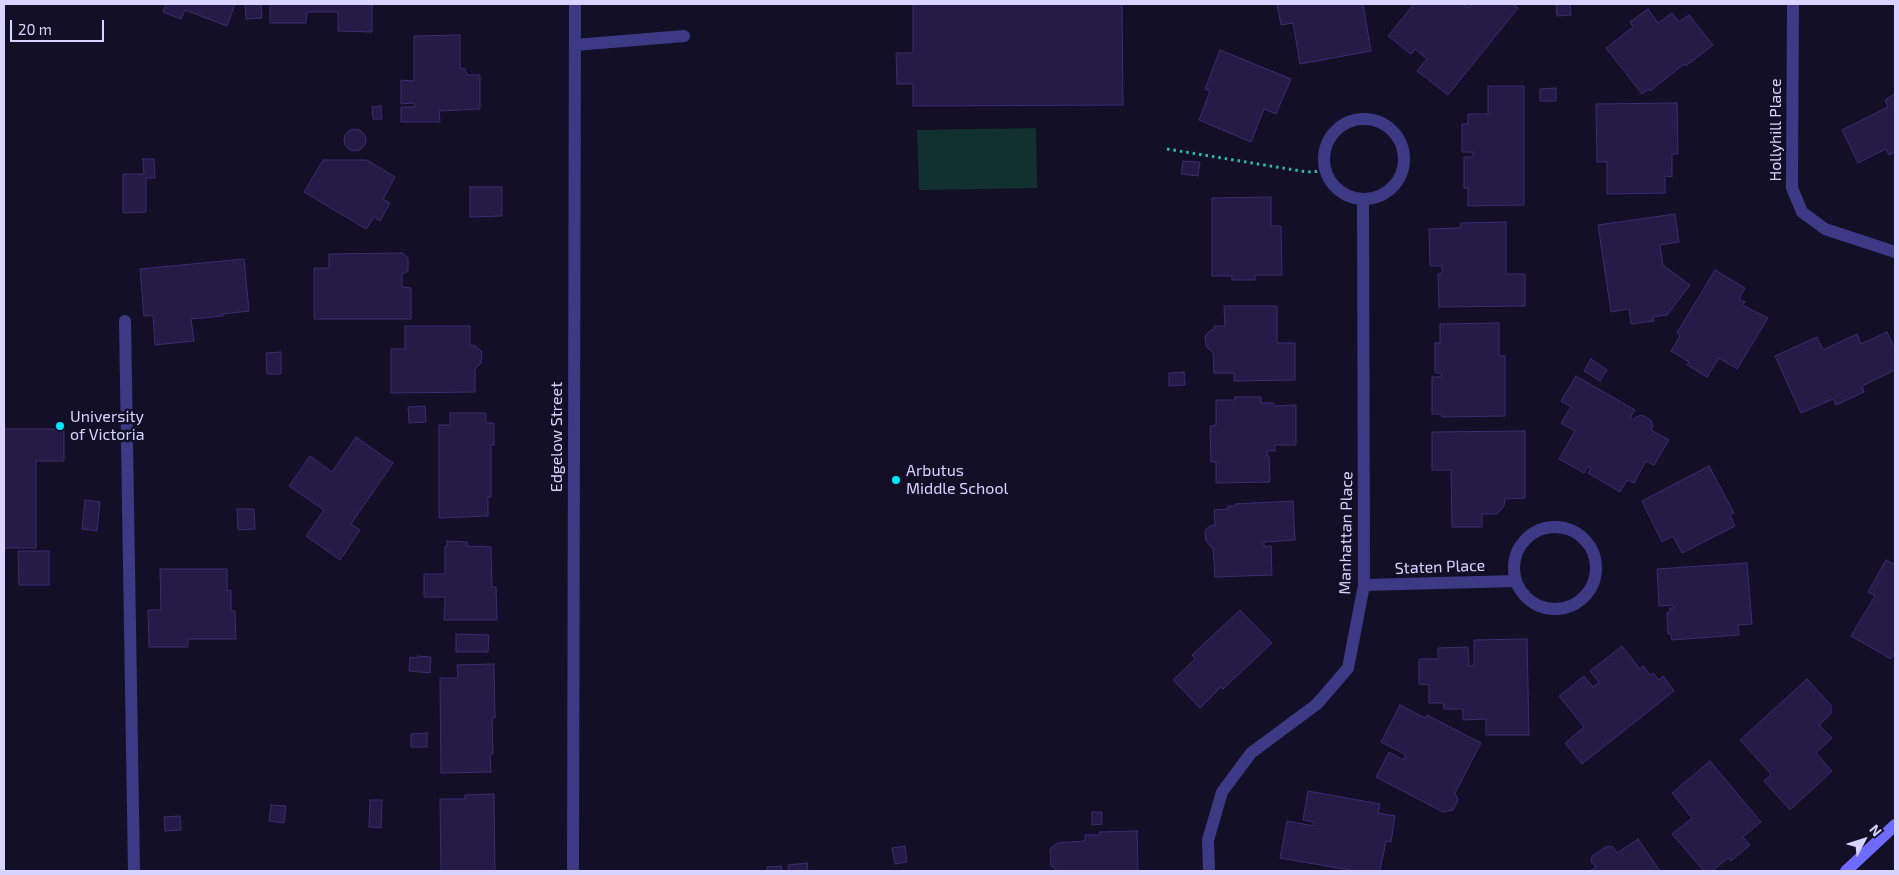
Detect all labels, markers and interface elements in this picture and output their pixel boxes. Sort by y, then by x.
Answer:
scale bar [12,10,106,42]
text: 20 m [18,20,52,38]
street label: Hollyhill Place [1766,79,1786,181]
street label: Edgelow Street [547,382,567,492]
place label: University of Victoria [70,407,145,445]
marker: University of Victoria [54,420,66,432]
place label: Arbutus Middle School [906,461,1008,499]
street label: Manhattan Place [1335,471,1357,595]
marker: Arbutus Middle School [890,474,902,486]
street label: Staten Place [1394,556,1486,578]
north arrow [1839,815,1889,865]
text: N [1866,821,1886,839]

